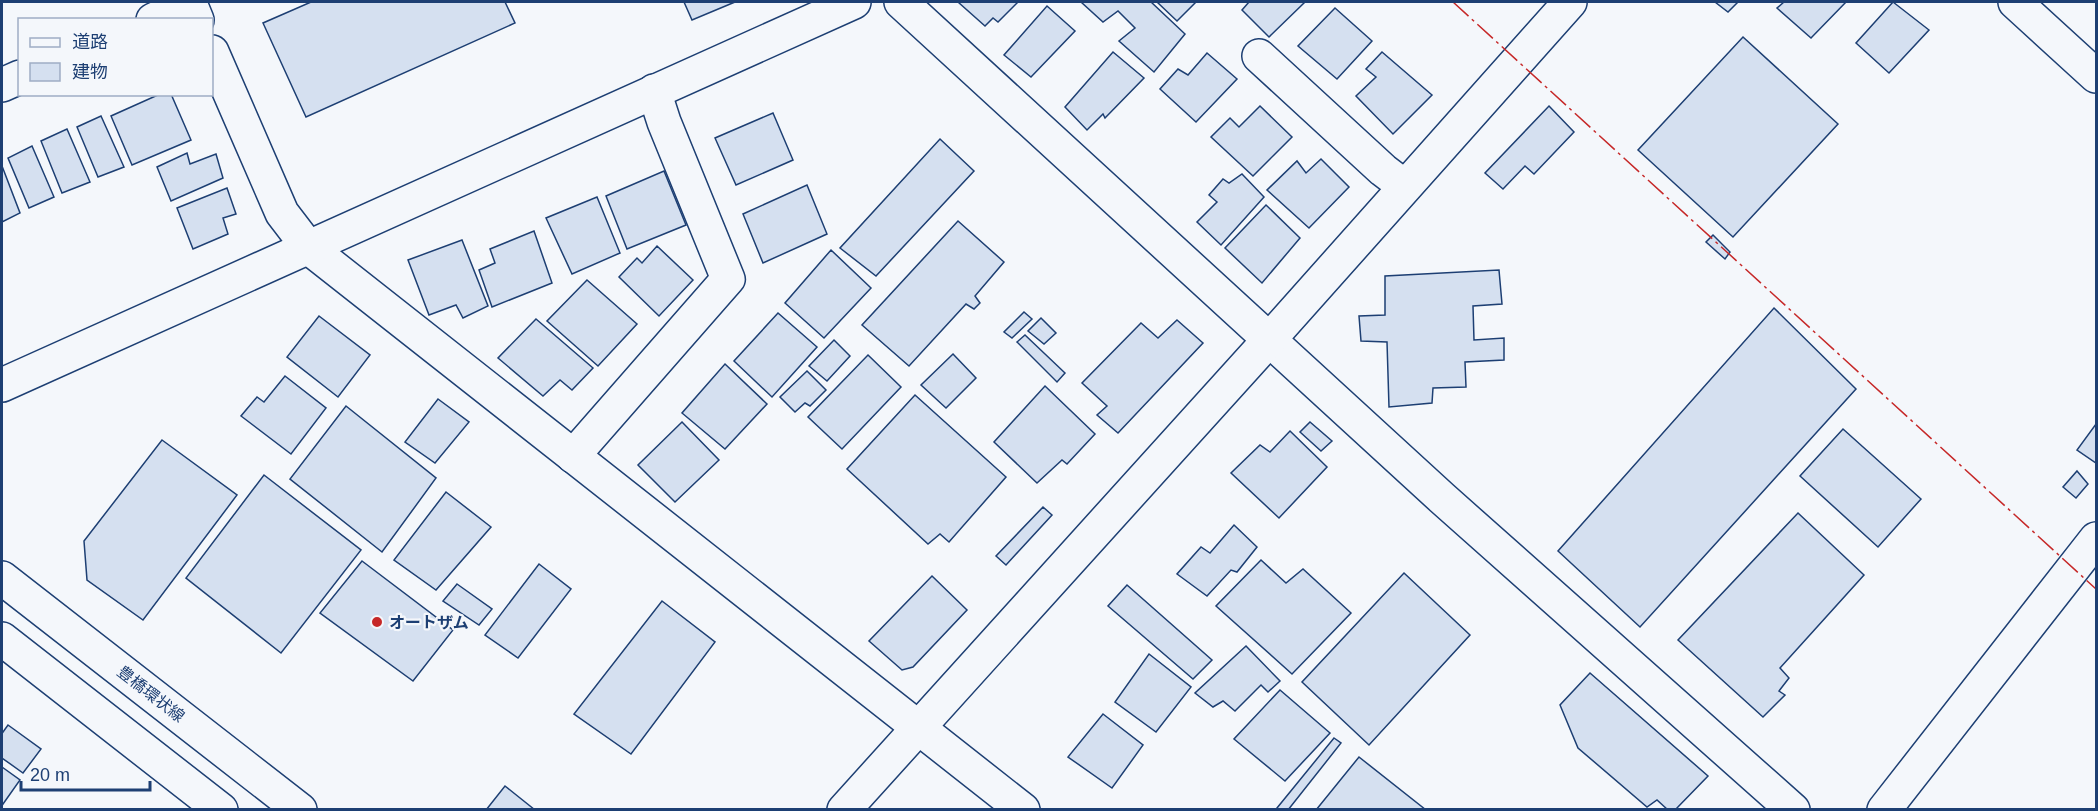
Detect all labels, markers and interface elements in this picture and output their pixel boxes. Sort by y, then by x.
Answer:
legend [18,18,213,96]
text: 道路 [72,32,108,52]
text: 建物 [72,62,108,82]
place label: オートザム [389,614,469,631]
marker: オートザム [370,615,384,629]
street label: 豊橋環状線 [114,663,188,725]
scale bar [21,754,150,792]
text: 20 m [30,765,70,785]

